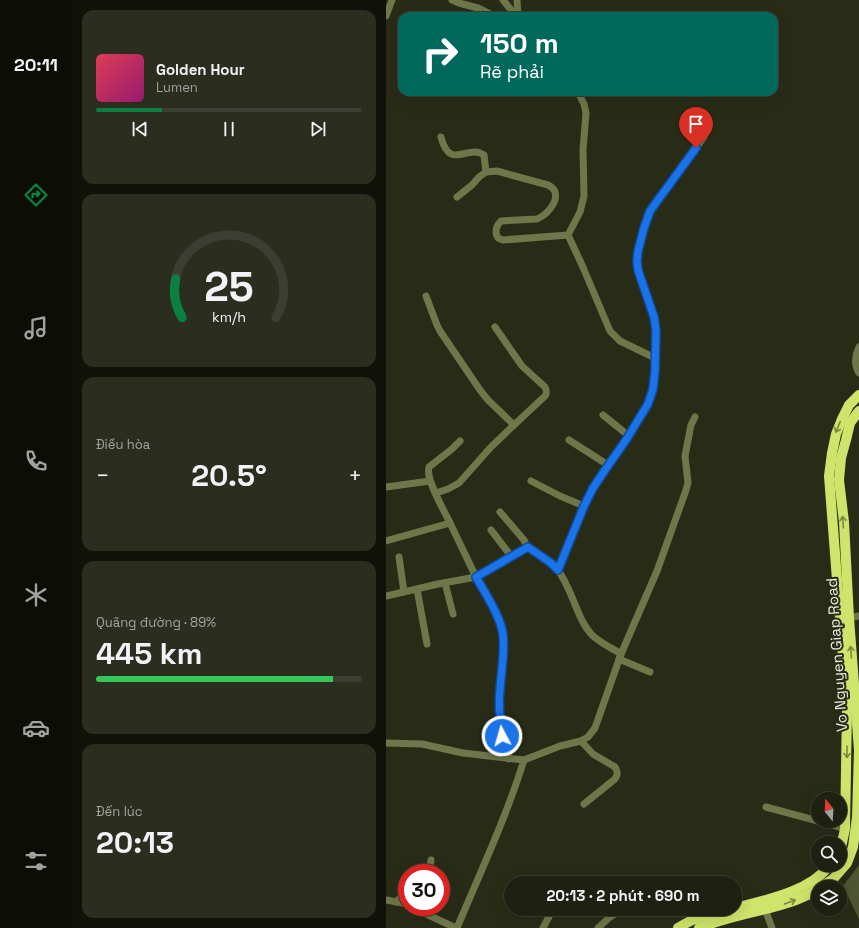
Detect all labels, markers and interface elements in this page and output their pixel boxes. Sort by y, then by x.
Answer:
text: 150 m [480,25,559,61]
icon: right [414,28,466,80]
text: 20:11 [14,53,58,76]
text: Golden Hour [156,60,245,79]
text: Rẽ phải [480,60,544,83]
text: Lumen [156,79,198,96]
pin [679,107,713,148]
icon: arrive [685,113,707,135]
icon: previous [129,118,151,140]
icon: pause [218,118,240,140]
icon: next [307,118,329,140]
icon: directions [22,181,50,209]
text: 25 [204,260,254,313]
text: km/h [212,308,246,326]
icon: music [22,314,50,342]
one-way arrow [834,421,841,433]
text: Điều hòa [96,436,150,453]
icon: phone [22,447,50,475]
text: 20.5° [191,456,267,495]
text: − [96,461,110,489]
text: + [348,461,362,489]
one-way arrow [840,516,847,529]
street label: Vo Nguyen Giap Road [822,577,851,733]
icon: climate [22,581,50,609]
text: Quãng đường · 89% [96,614,216,631]
text: 445 km [96,634,202,673]
one-way arrow [848,646,855,659]
icon: car [22,714,50,742]
position arrow [481,715,523,757]
one-way arrow [843,745,851,758]
north arrow [811,792,847,828]
map controls [811,792,847,916]
text: Đến lúc [96,803,143,820]
text: 20:13 [96,823,174,862]
button: search [811,836,847,872]
icon: filters [22,847,50,875]
speed limit sign: 30 [398,864,450,916]
button: layers [811,880,847,916]
text: 20:13 · 2 phút · 690 m [546,886,700,905]
one-way arrow [784,897,796,905]

